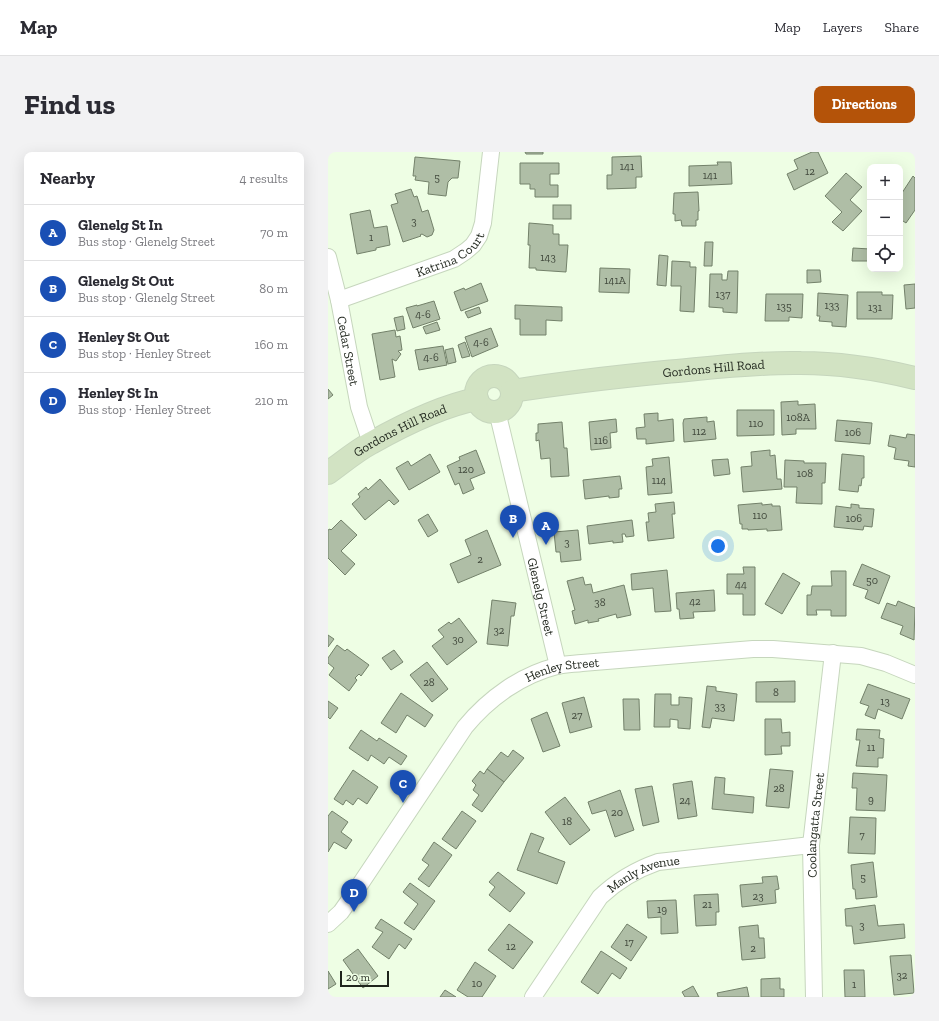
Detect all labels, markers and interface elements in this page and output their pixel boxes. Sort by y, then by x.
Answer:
text: Map [20,16,57,39]
text: Map [774,19,801,36]
text: Layers [823,19,862,36]
text: Share [884,19,919,36]
button: Directions [814,86,915,123]
text: Find us [24,88,115,121]
house number: 141 [620,160,635,173]
map controls [867,164,903,272]
button: + [867,164,903,200]
house number: 12 [805,165,815,178]
text: Nearby [40,168,95,188]
house number: 141 [703,169,718,182]
text: 4 results [240,171,288,186]
house number: 5 [434,171,440,184]
button: − [867,200,903,236]
house number: 3 [411,215,417,228]
text: Glenelg St In [78,216,163,234]
text: A [49,225,57,240]
text: 70 m [260,225,288,240]
house number: 1 [369,231,374,244]
street label: Katrina Court [414,231,488,280]
text: Bus stop · Glenelg Street [78,234,215,249]
button: locate [867,236,903,272]
house number: 143 [540,251,556,264]
text: Glenelg St Out [78,272,174,290]
house number: 141A [604,274,627,287]
text: B [49,281,57,296]
text: 80 m [259,281,288,296]
house number: 137 [716,288,730,301]
text: Bus stop · Glenelg Street [78,290,215,305]
house number: 133 [825,299,840,312]
house number: 135 [776,300,792,313]
house number: 131 [868,301,883,314]
house number: 4-6 [415,308,431,321]
street label: Cedar Street [334,315,362,387]
text: Henley St Out [78,328,170,346]
house number: 4-6 [473,336,489,349]
text: C [49,337,57,352]
text: 160 m [254,337,288,352]
text: Bus stop · Henley Street [78,346,211,361]
house number: 4-6 [423,351,439,364]
street label: Gordons Hill Road [662,357,765,380]
text: Henley St In [78,384,158,402]
text: D [48,393,58,408]
text: 210 m [255,393,288,408]
street label: Gordons Hill Road [350,401,448,460]
text: Bus stop · Henley Street [78,402,211,417]
house number: 108A [786,411,811,424]
house number: 110 [749,417,763,430]
house number: 112 [692,425,706,438]
house number: 106 [845,426,861,439]
house number: 116 [594,434,608,447]
house number: 120 [458,463,474,476]
house number: 108 [797,467,813,480]
house number: 114 [652,474,666,487]
pin: B [500,505,526,538]
house number: 110 [753,509,767,522]
pin: A [533,512,559,545]
house number: 106 [846,512,862,525]
house number: 3 [564,536,570,549]
your location [708,536,728,556]
house number: 2 [477,553,483,566]
street label: Glenelg Street [524,556,558,638]
house number: 50 [866,574,878,587]
house number: 44 [735,578,747,591]
house number: 42 [689,595,701,608]
house number: 38 [594,596,606,609]
house number: 32 [493,624,505,637]
house number: 30 [452,633,464,646]
street label: Henley Street [523,655,600,685]
house number: 28 [423,676,435,689]
house number: 8 [773,686,779,699]
house number: 13 [880,695,890,708]
house number: 33 [715,700,725,713]
house number: 27 [572,709,582,722]
house number: 11 [867,741,876,754]
pin: C [390,770,416,803]
street label: Coolangatta Street [804,772,827,878]
house number: 28 [773,782,785,795]
house number: 9 [868,793,874,806]
house number: 24 [679,794,691,807]
house number: 20 [611,806,623,819]
house number: 18 [562,815,572,828]
house number: 7 [859,829,865,842]
street label: Manly Avenue [604,853,680,896]
house number: 5 [860,871,866,884]
pin: D [341,879,367,912]
house number: 23 [752,890,764,903]
house number: 21 [702,898,713,911]
house number: 19 [657,903,667,916]
house number: 3 [859,919,865,932]
house number: 17 [624,936,634,949]
house number: 12 [506,940,516,953]
house number: 2 [750,942,756,955]
scale bar [340,969,389,988]
house number: 32 [896,969,908,982]
text: 20 m [346,971,370,984]
house number: 10 [472,977,482,990]
house number: 1 [852,978,857,991]

